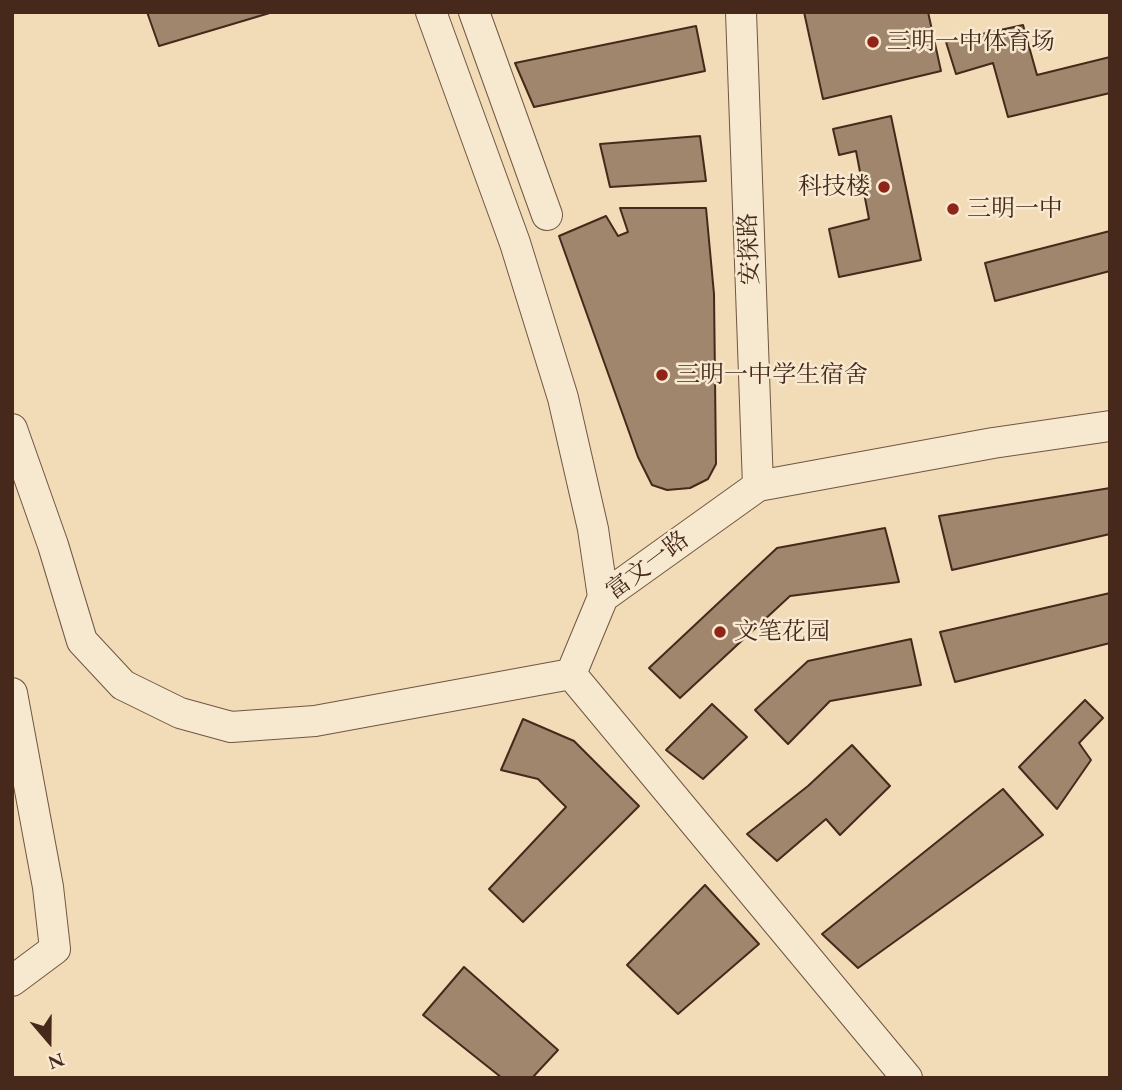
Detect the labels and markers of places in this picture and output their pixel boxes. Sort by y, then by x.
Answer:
place label: 三明一中体育场 [887,28,1055,56]
marker: 三明一中体育场 [865,34,881,50]
place label: 科技楼 [798,173,870,201]
marker: 科技楼 [876,179,892,195]
place label: 三明一中 [967,195,1063,223]
marker: 三明一中 [945,201,961,217]
place label: 三明一中学生宿舍 [676,361,868,389]
marker: 三明一中学生宿舍 [654,367,670,383]
place label: 文笔花园 [734,618,830,646]
marker: 文笔花园 [712,624,728,640]

